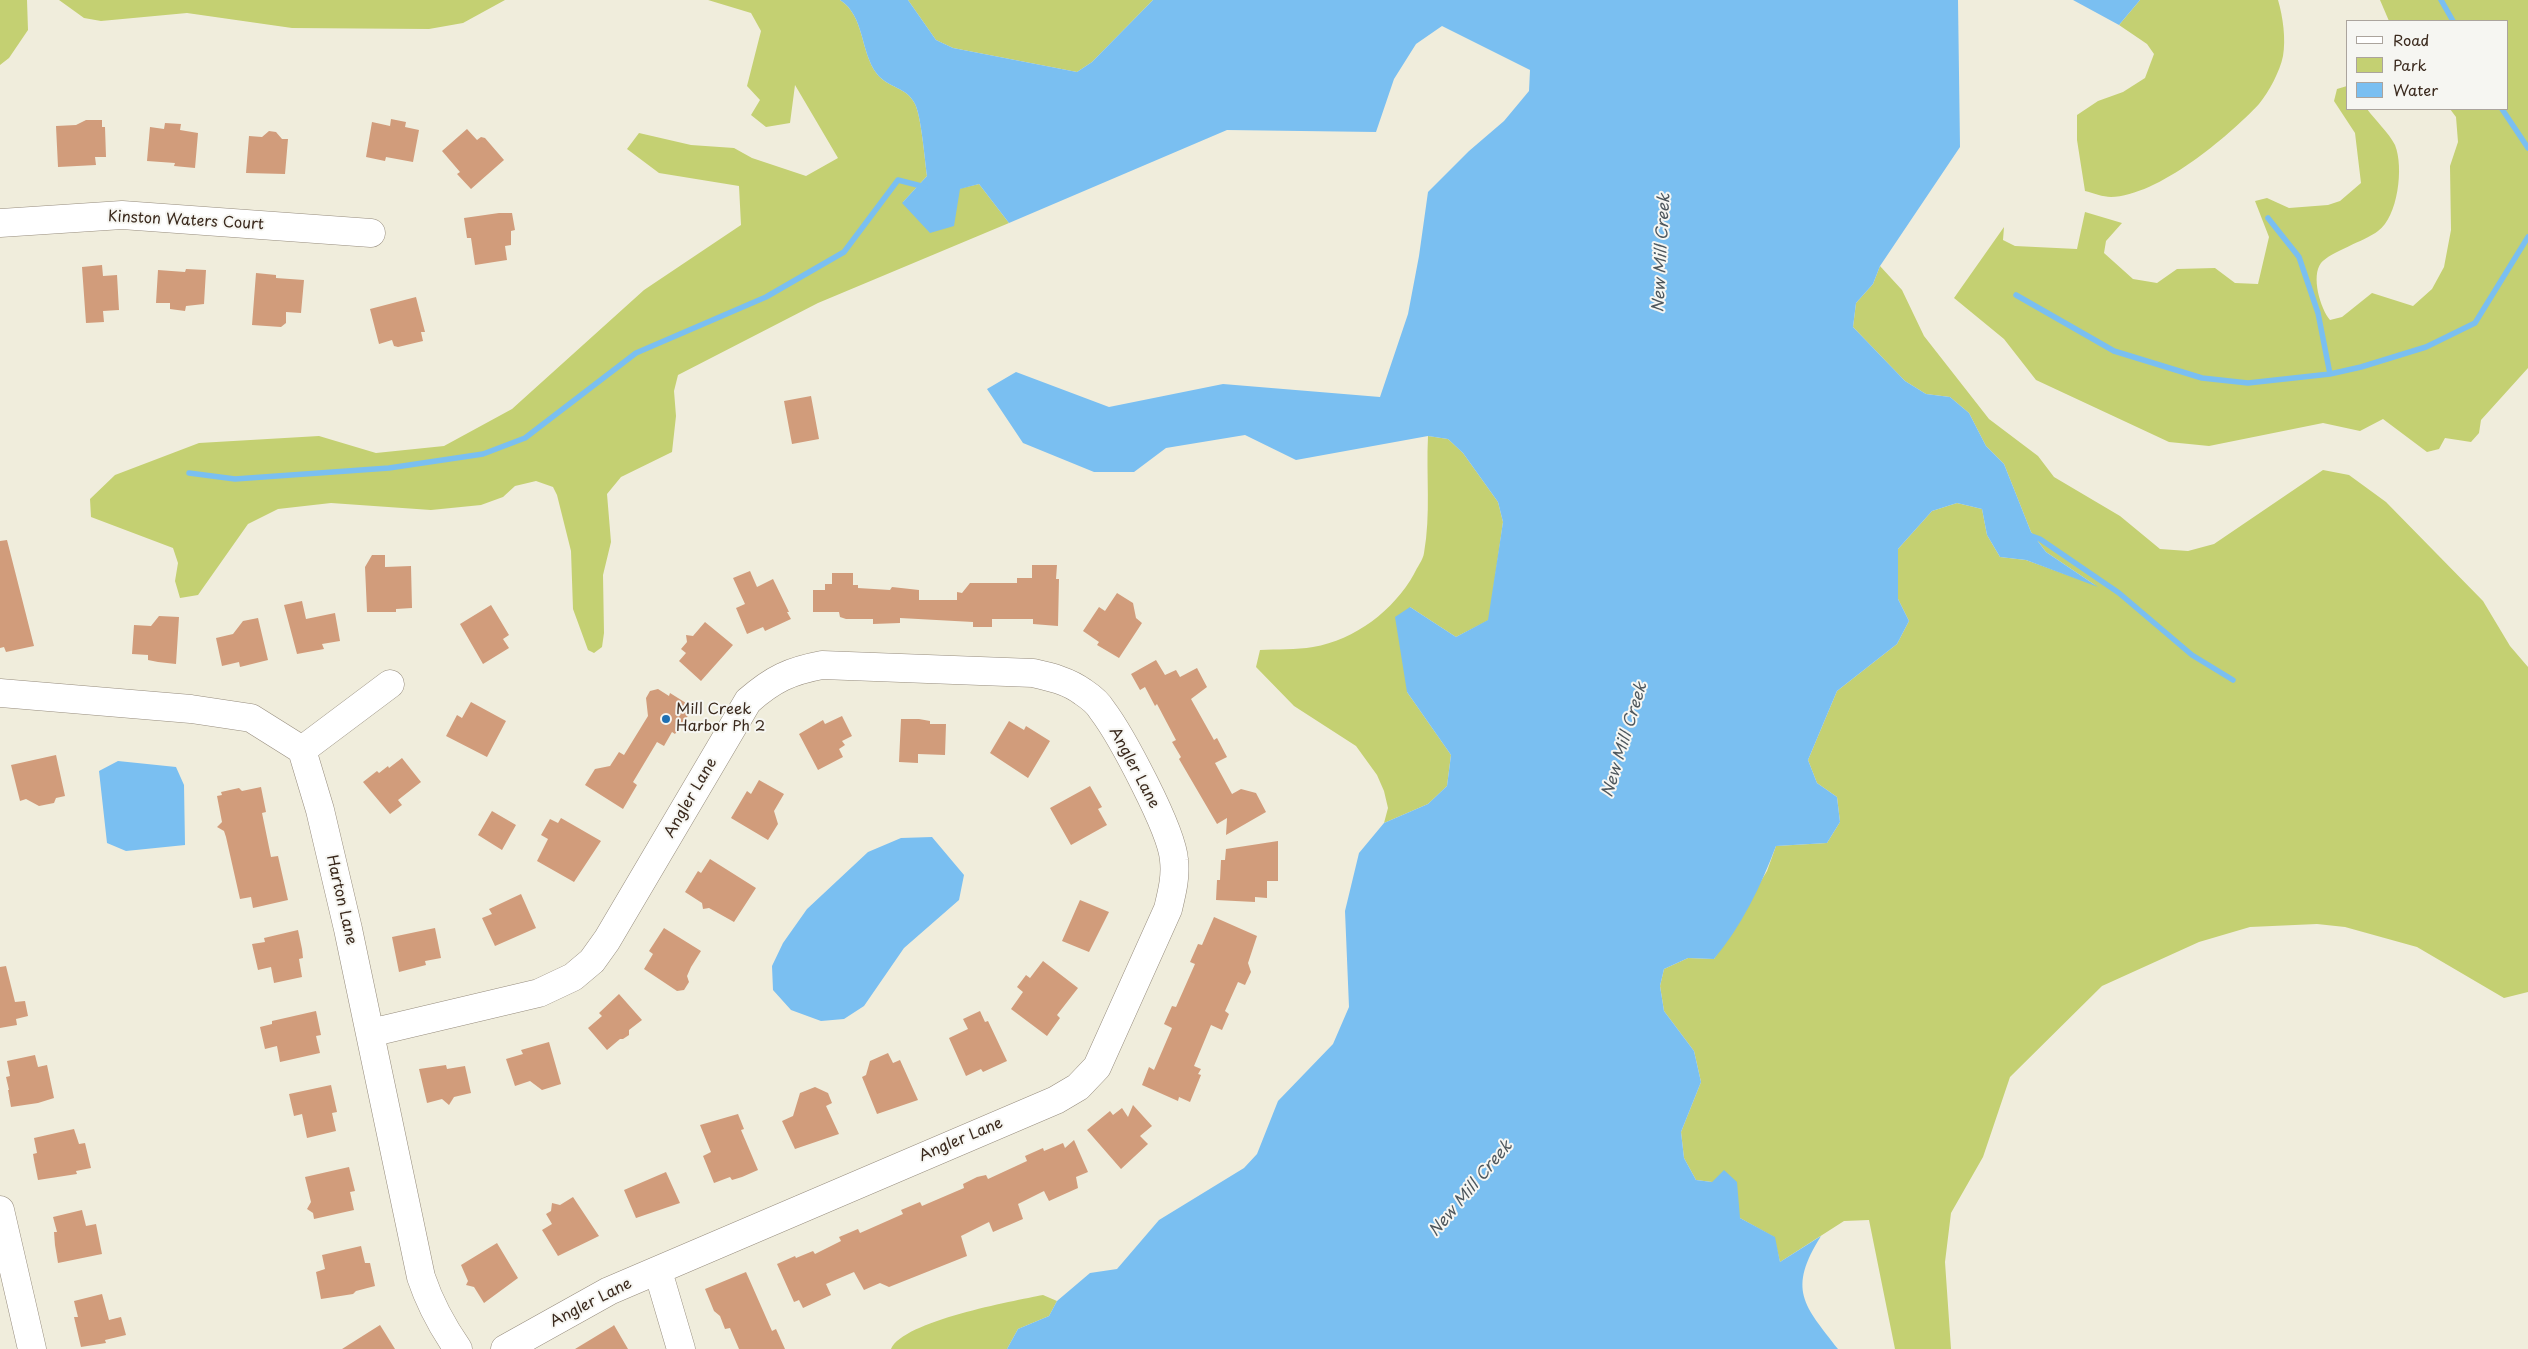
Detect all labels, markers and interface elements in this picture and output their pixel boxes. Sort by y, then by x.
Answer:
legend [2346,20,2508,110]
text: Road [2393,28,2429,51]
text: Park [2393,53,2427,76]
text: Water [2393,78,2438,101]
water label: New Mill Creek [1649,193,1675,313]
street label: Kinston Waters Court [108,208,264,234]
water label: New Mill Creek [1598,680,1652,800]
place label: Mill Creek Harbor Ph 2 [676,701,765,736]
marker: Mill Creek Harbor Ph 2 [660,713,672,725]
street label: Angler Lane [1105,724,1163,812]
street label: Angler Lane [661,755,721,841]
street label: Harton Lane [322,853,360,947]
street label: Angler Lane [916,1114,1006,1166]
water label: New Mill Creek [1425,1137,1517,1241]
street label: Angler Lane [547,1275,635,1331]

